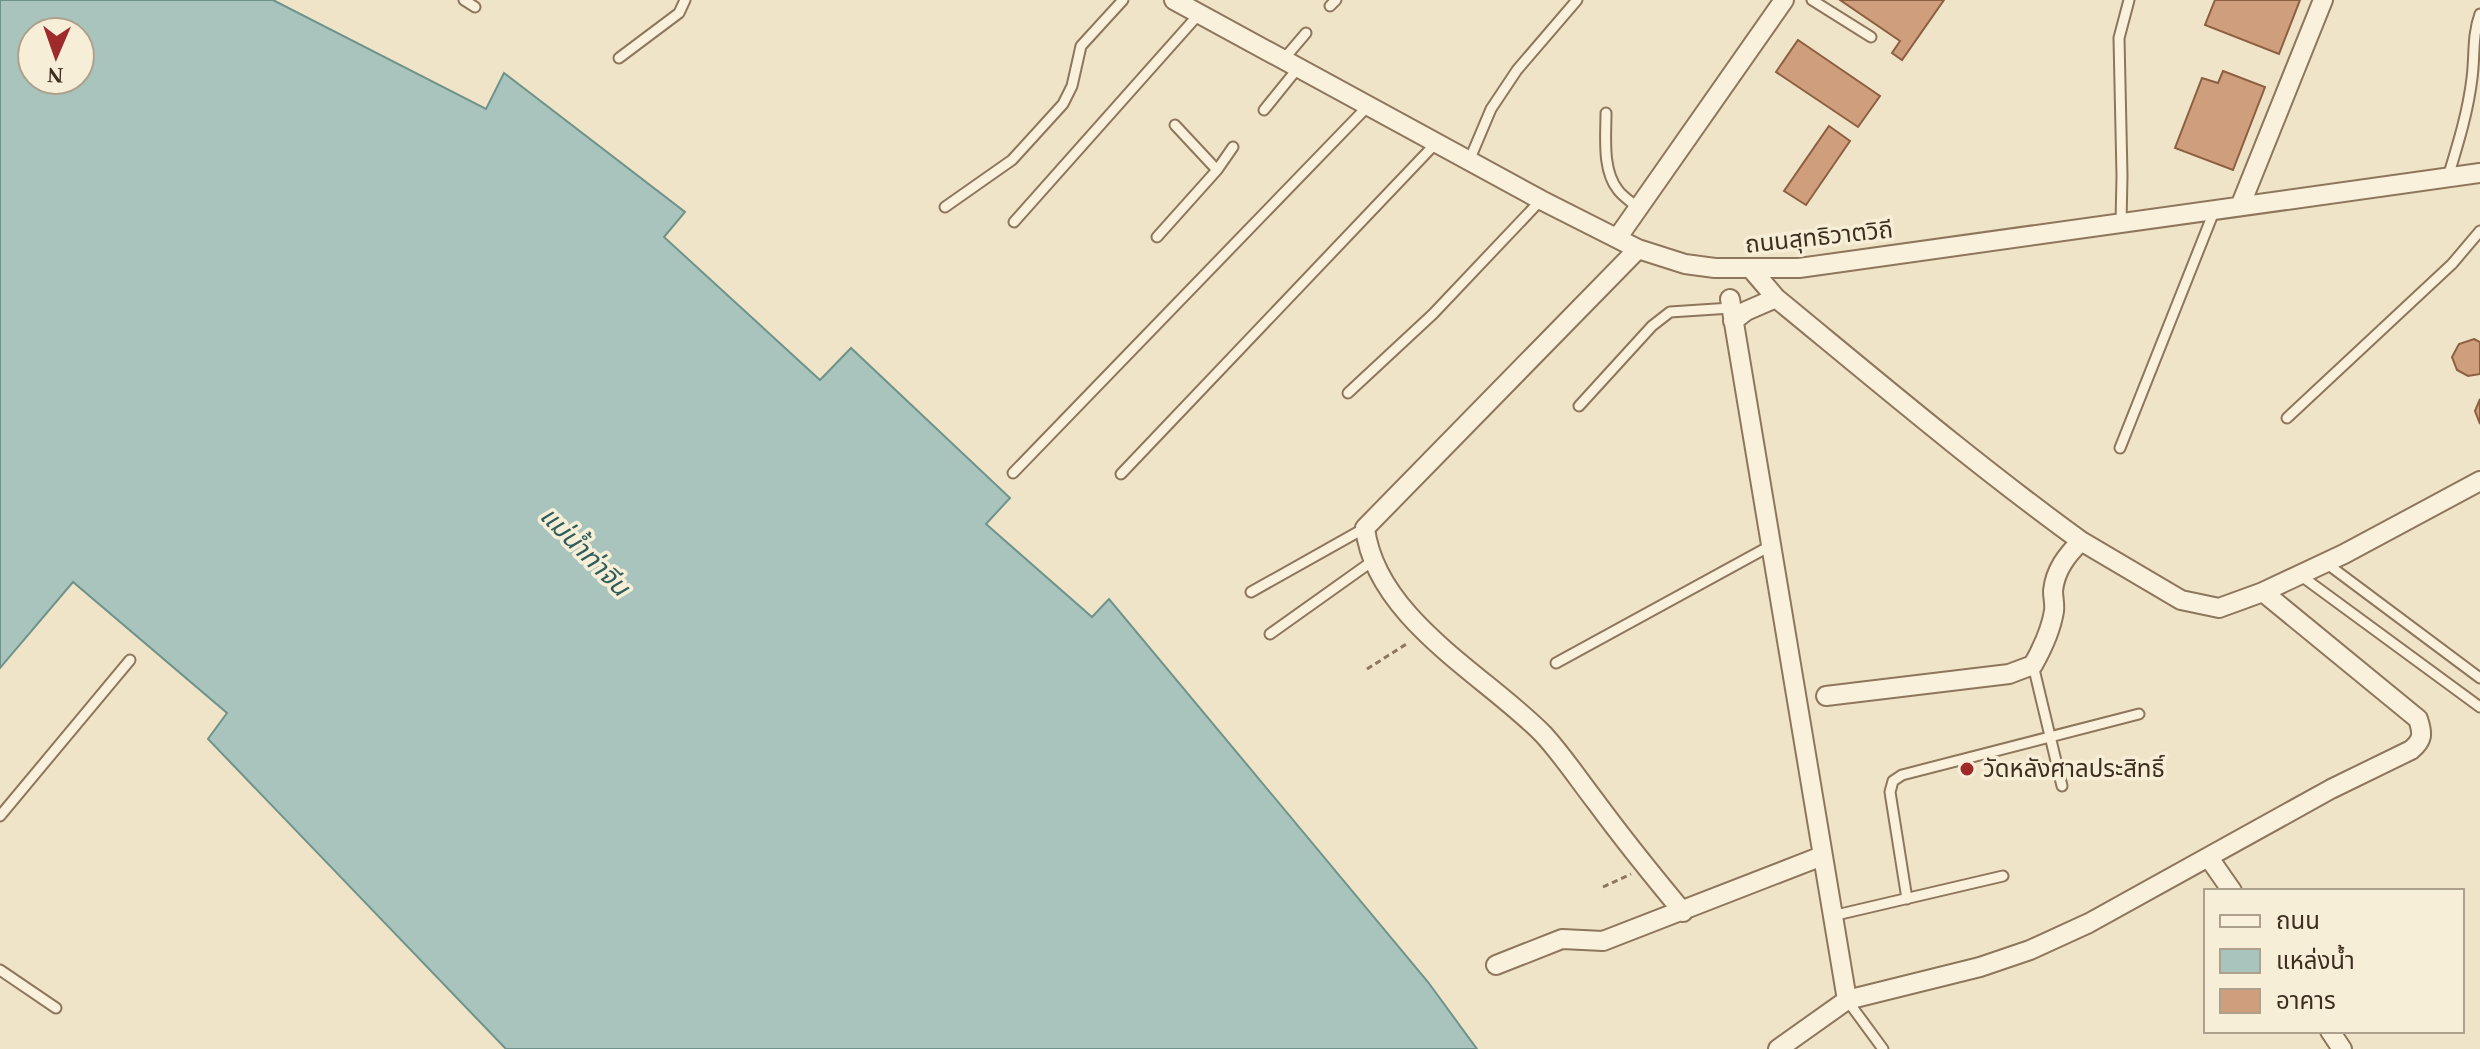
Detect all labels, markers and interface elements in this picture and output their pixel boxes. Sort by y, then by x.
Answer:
north arrow [16,16,96,96]
text: N [47,63,64,88]
street label: ถนนสุทธิวาตวิถี [1744,216,1894,260]
water label: แม่น้ำท่าจีน [534,498,639,603]
place label: วัดหลังศาลประสิทธิ์ [1983,754,2165,782]
marker: วัดหลังศาลประสิทธิ์ [1958,760,1976,778]
legend [2204,889,2464,1033]
text: ถนน [2276,908,2320,934]
text: แหล่งน้ำ [2276,944,2355,974]
text: อาคาร [2276,988,2336,1014]

